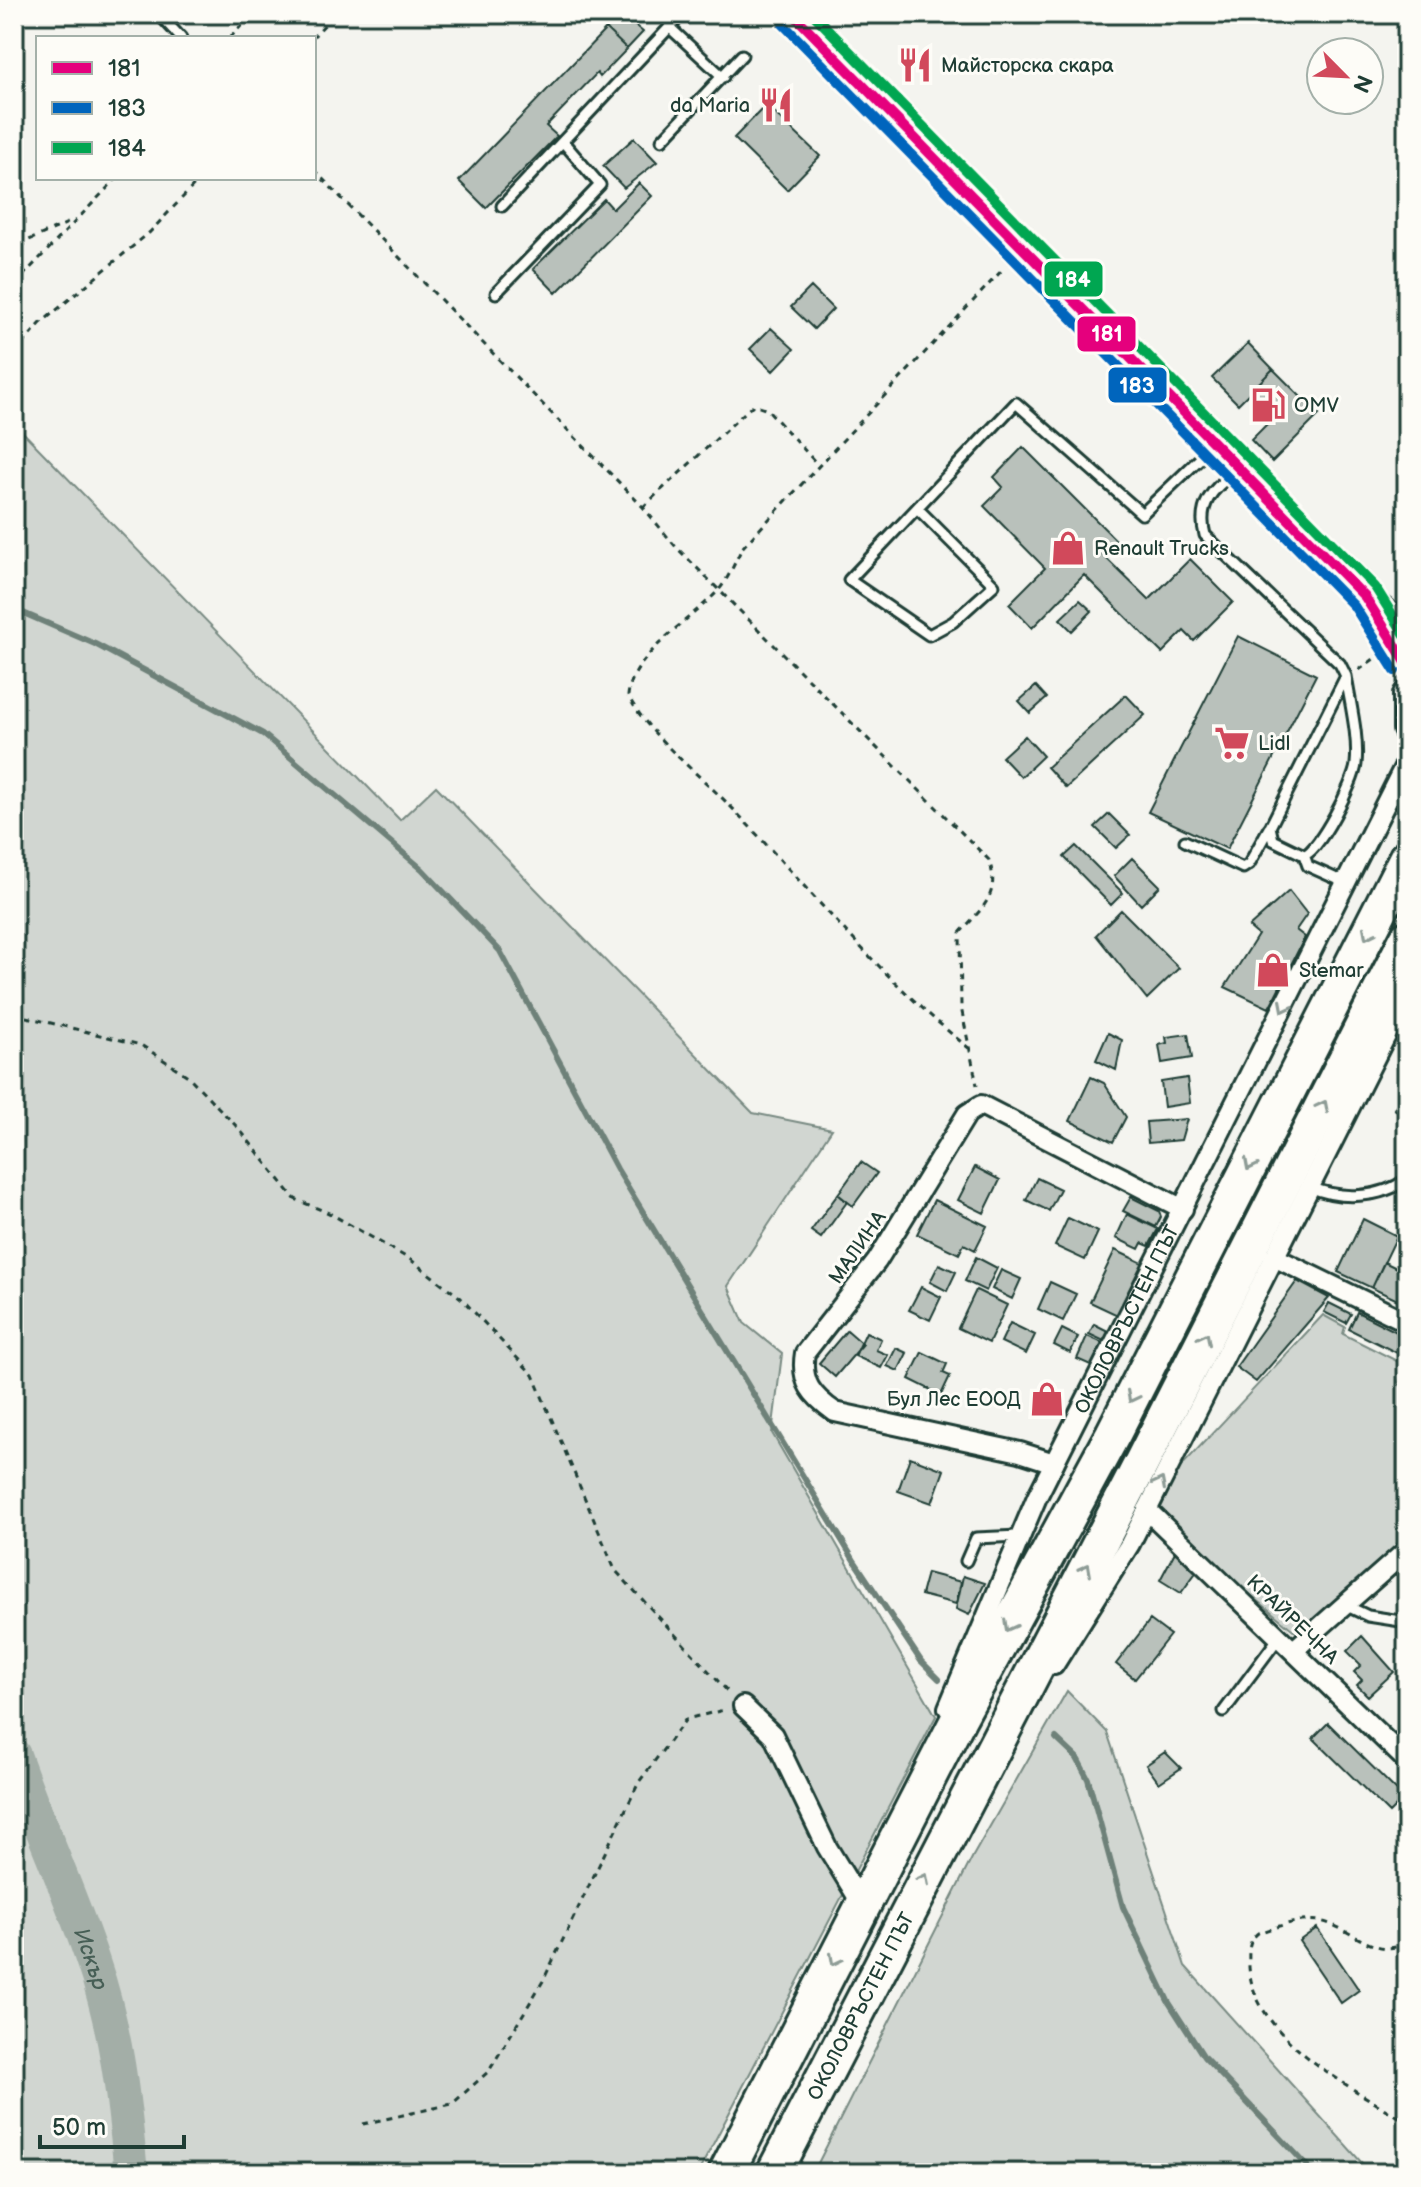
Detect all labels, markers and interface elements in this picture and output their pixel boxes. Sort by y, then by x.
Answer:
legend [36,36,316,180]
north arrow [1305,36,1385,116]
restaurant icon: Майсторска скара [896,46,934,84]
text: 181 [108,54,141,83]
place label: Майсторска скара [941,54,1114,78]
text: N [1346,70,1378,97]
restaurant icon: da Maria [757,86,795,124]
text: 183 [108,94,146,123]
place label: da Maria [670,94,750,118]
text: 184 [108,134,146,163]
line badge: 184 [1043,260,1104,298]
text: 184 [1055,267,1091,294]
line badge: 181 [1076,315,1137,353]
text: 181 [1091,321,1123,348]
line badge: 183 [1107,366,1168,404]
text: 183 [1119,373,1155,400]
fuel station icon: OMV [1249,386,1287,424]
place label: OMV [1294,394,1340,418]
shop icon: Renault Trucks [1049,529,1087,567]
place label: Renault Trucks [1094,537,1229,561]
supermarket icon: Lidl [1213,724,1251,762]
place label: Lidl [1258,732,1290,756]
one-way arrow [1362,925,1378,940]
shop icon: Stemar [1254,951,1292,989]
place label: Stemar [1299,959,1364,983]
one-way arrow [1280,998,1295,1013]
one-way arrow [1313,1099,1328,1114]
one-way arrow [1244,1157,1260,1172]
street label: МАЛИНА [824,1206,892,1289]
street label: ОКОЛОВРЪСТЕН ПЪТ [1070,1221,1185,1418]
one-way arrow [1195,1331,1211,1346]
shop icon: Бул Лес ЕООД [1028,1380,1066,1418]
place label: Бул Лес ЕООД [887,1388,1021,1412]
one-way arrow [1126,1389,1141,1403]
one-way arrow [1151,1476,1166,1491]
one-way arrow [1076,1562,1091,1577]
street label: КРАЙРЕЧНА [1241,1570,1344,1670]
one-way arrow [1003,1618,1018,1632]
one-way arrow [914,1873,930,1888]
street label: ОКОЛОВРЪСТЕН ПЪТ [803,1908,920,2104]
water label: Искър [67,1925,113,1993]
one-way arrow [830,1951,845,1966]
scale bar [40,2099,184,2149]
text: 50 m [52,2113,106,2142]

